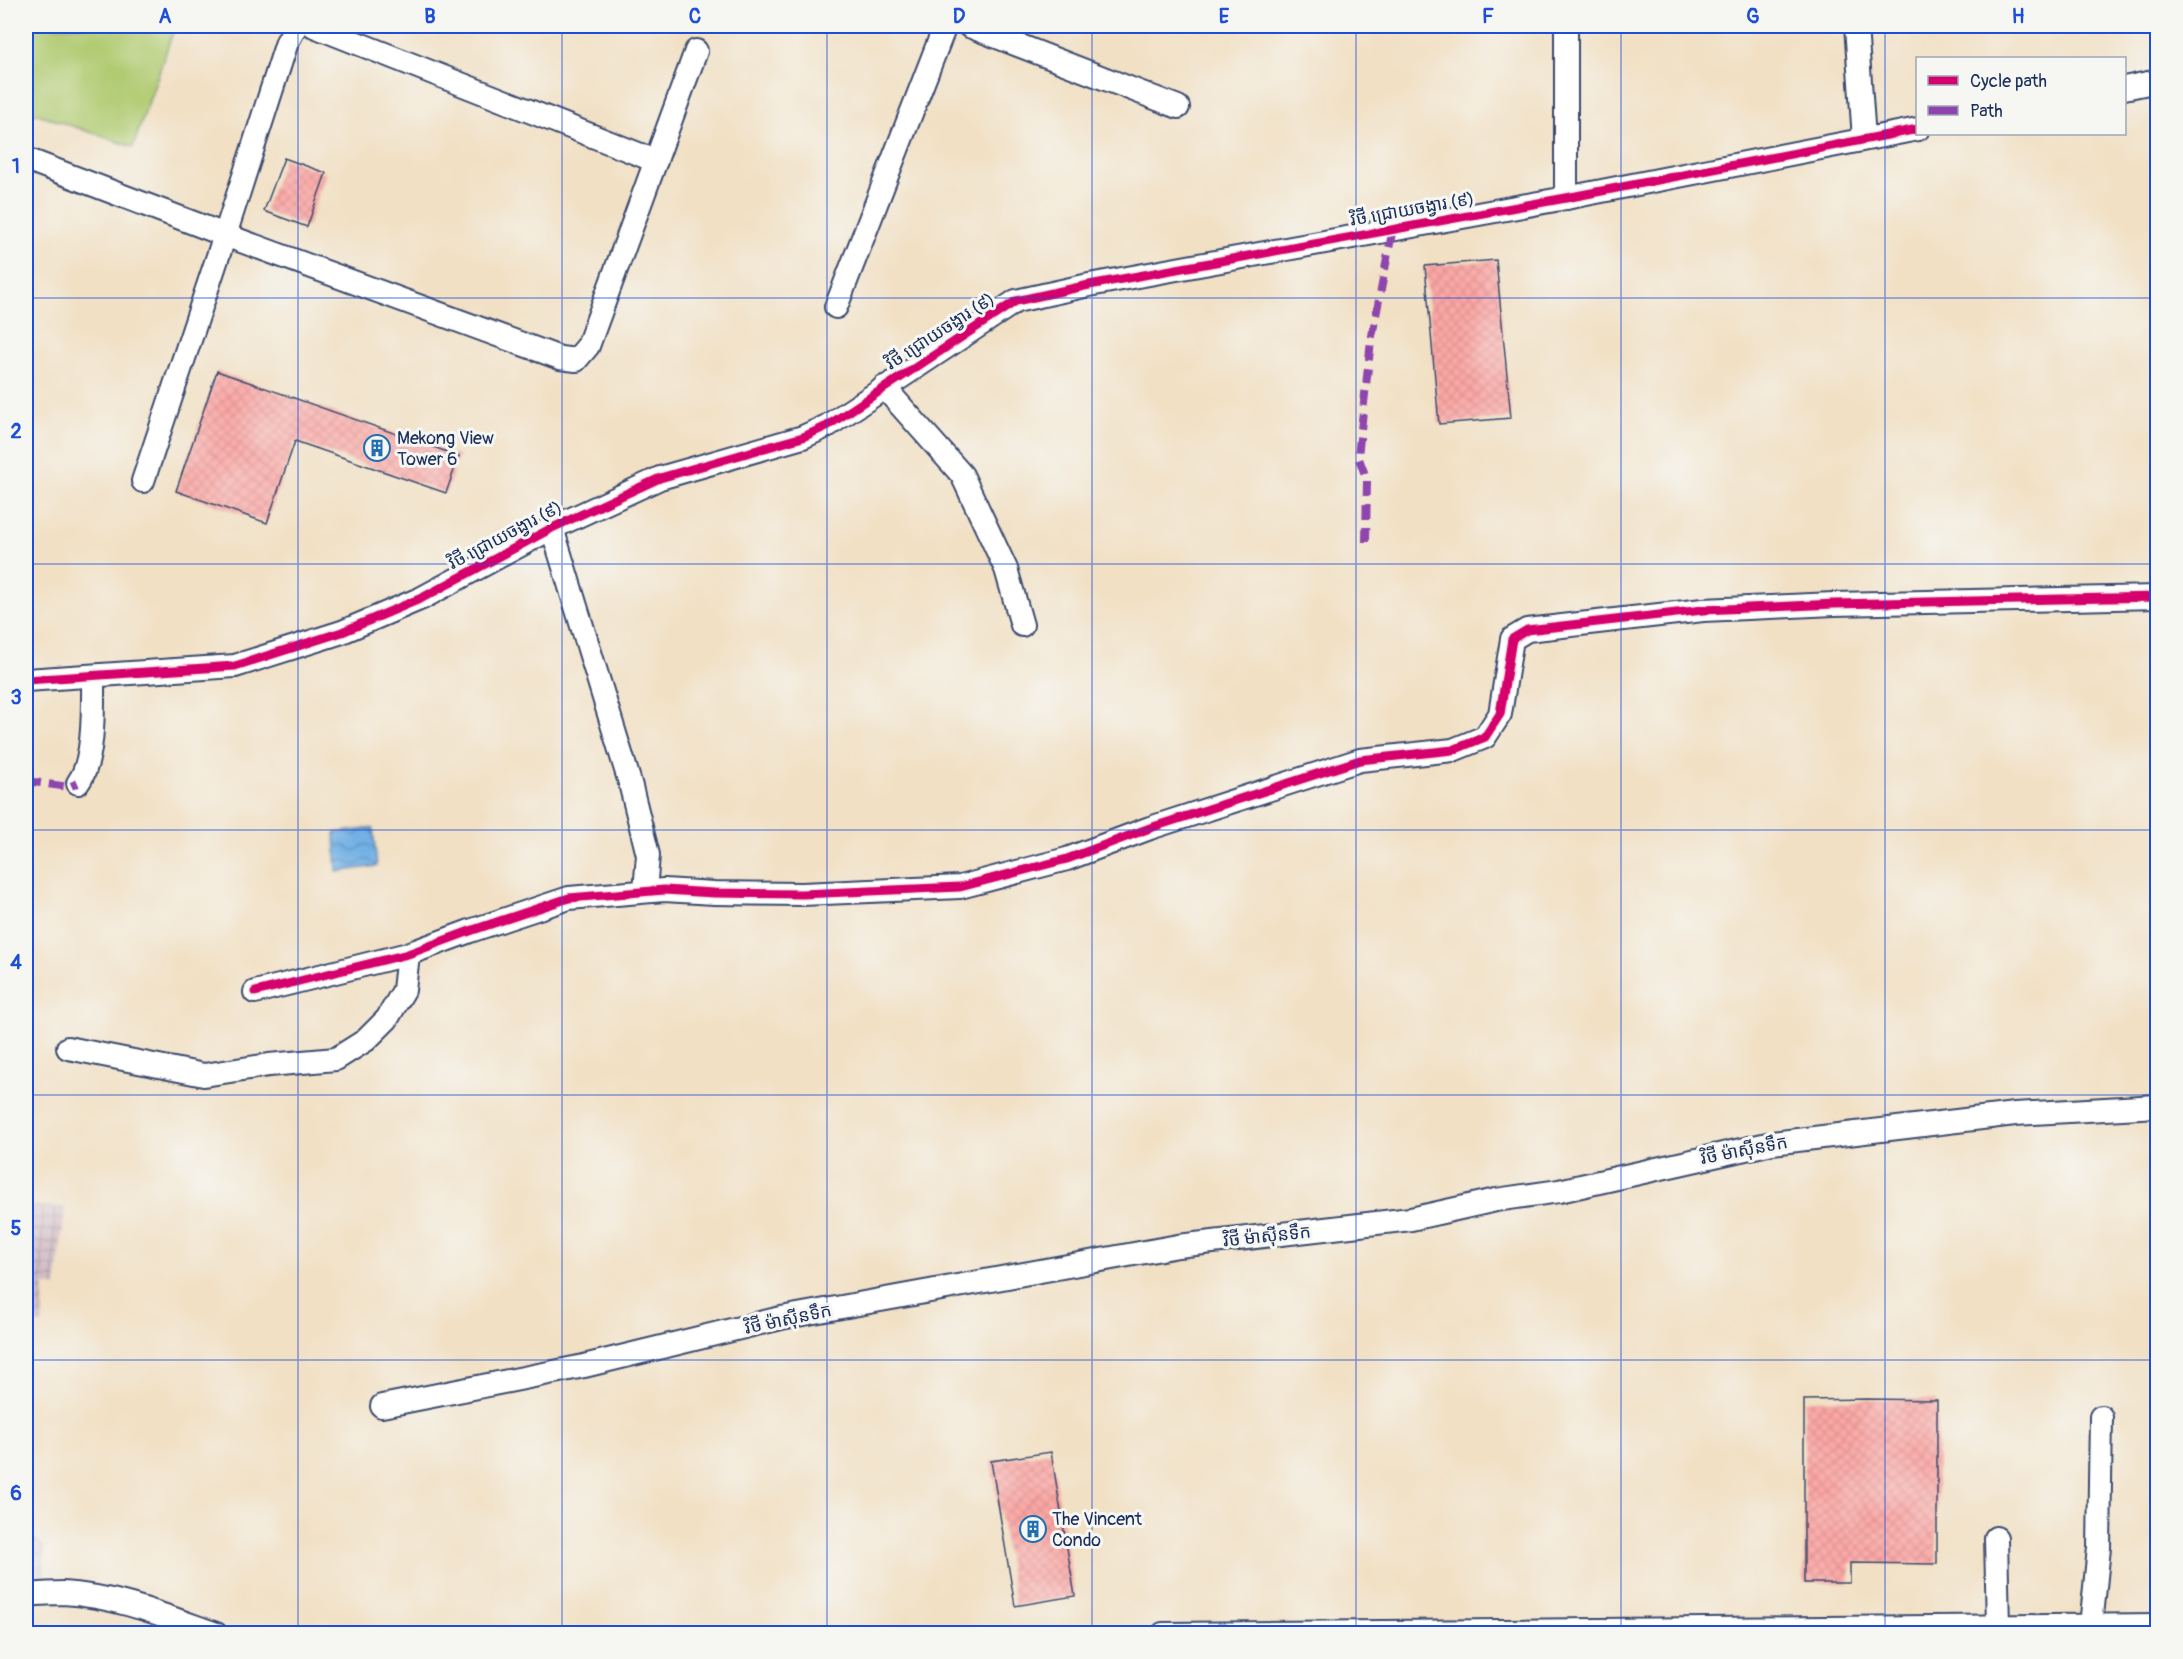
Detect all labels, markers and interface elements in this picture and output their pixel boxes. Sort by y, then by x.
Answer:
text: A [159,4,172,29]
text: B [424,4,436,29]
text: C [689,4,701,29]
text: D [953,4,966,29]
text: E [1219,4,1230,29]
text: F [1482,4,1494,29]
text: G [1746,4,1760,29]
text: H [2012,4,2025,29]
legend [1916,57,2126,135]
text: Cycle path [1970,70,2047,93]
text: Path [1970,100,2003,123]
text: 1 [12,154,20,179]
street label: វិថី ជ្រោយចង្វារ (៩) [1347,187,1476,232]
street label: វិថី ជ្រោយចង្វារ (៩) [880,287,999,376]
text: 2 [10,419,22,444]
place label: Mekong View Tower 6 [397,427,494,471]
building icon: Mekong View Tower 6 [362,433,392,463]
street label: វិថី ជ្រោយចង្វារ (៩) [443,495,566,576]
text: 3 [10,685,22,710]
text: 4 [10,950,22,975]
street label: វិថី ម៉ាស៊ីនទឹក [1698,1130,1790,1171]
text: 5 [11,1216,22,1241]
street label: វិថី ម៉ាស៊ីនទឹក [1221,1220,1312,1253]
street label: វិថី ម៉ាស៊ីនទឹក [742,1299,834,1341]
text: 6 [10,1481,22,1506]
place label: The Vincent Condo [1052,1508,1143,1552]
building icon: The Vincent Condo [1018,1514,1048,1544]

